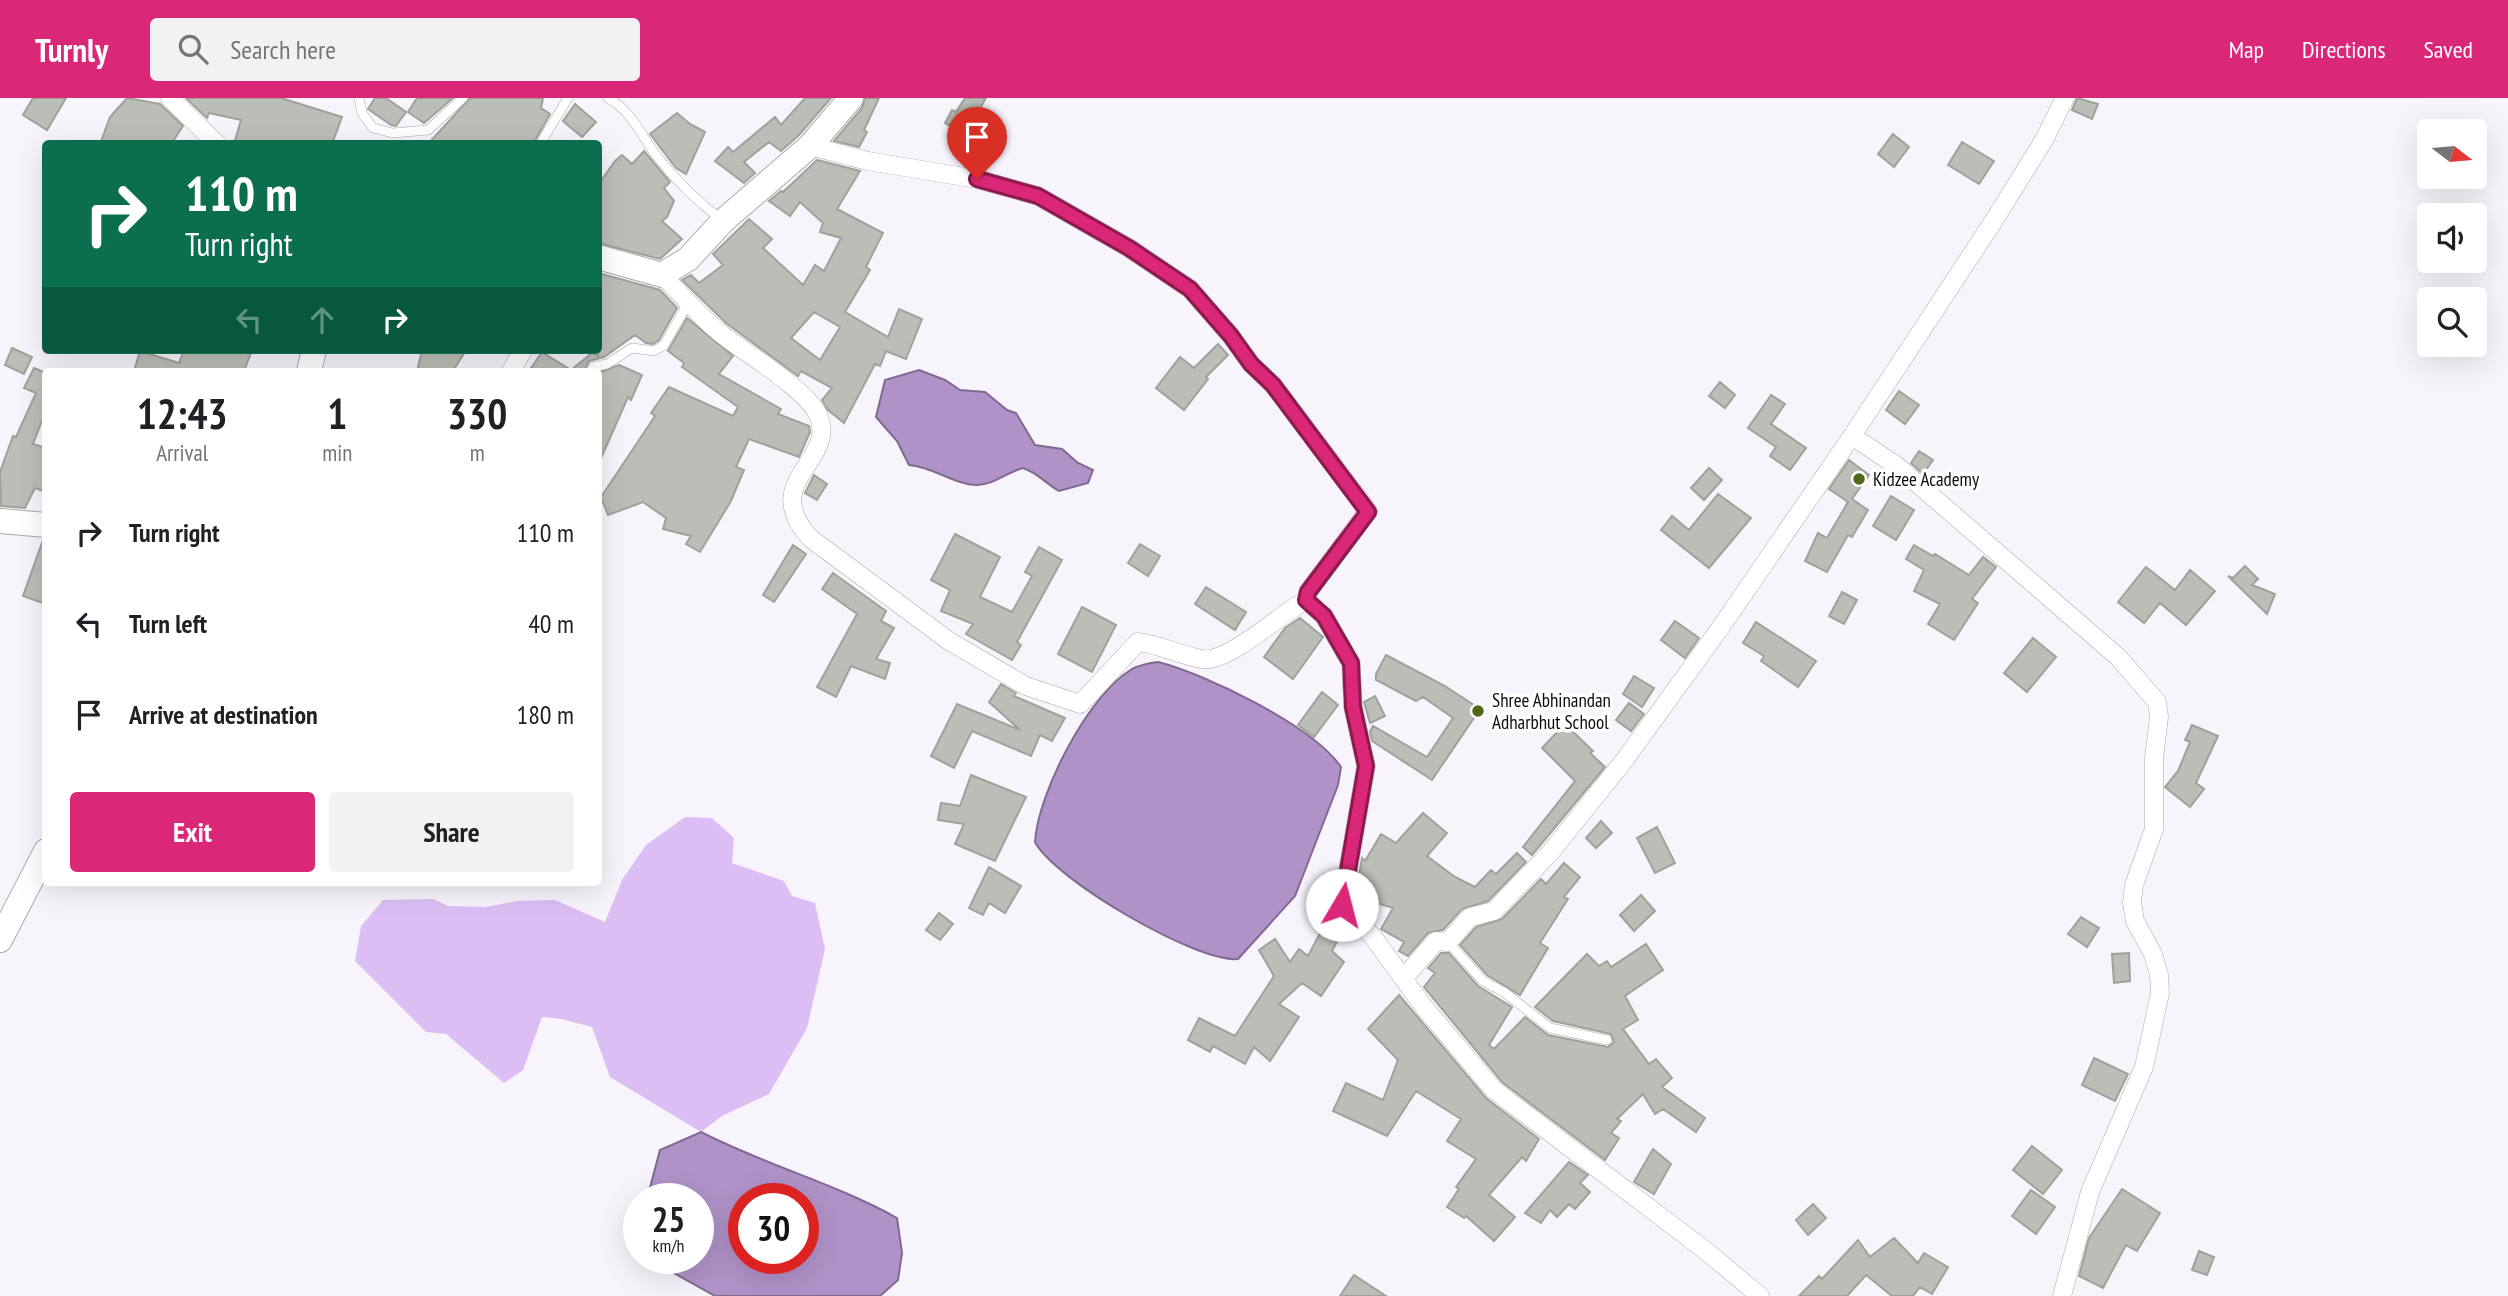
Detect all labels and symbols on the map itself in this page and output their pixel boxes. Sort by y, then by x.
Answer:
pin [947,107,1007,179]
north arrow [2417,119,2487,189]
place label: Kidzee Academy [1873,467,1980,491]
marker: Kidzee Academy [1851,471,1867,487]
place label: Shree Abhinandan Adharbhut School [1492,688,1611,734]
marker: Shree Abhinandan Adharbhut School [1470,703,1486,719]
position arrow [1305,868,1379,942]
speed limit sign: 30 [728,1183,819,1274]

